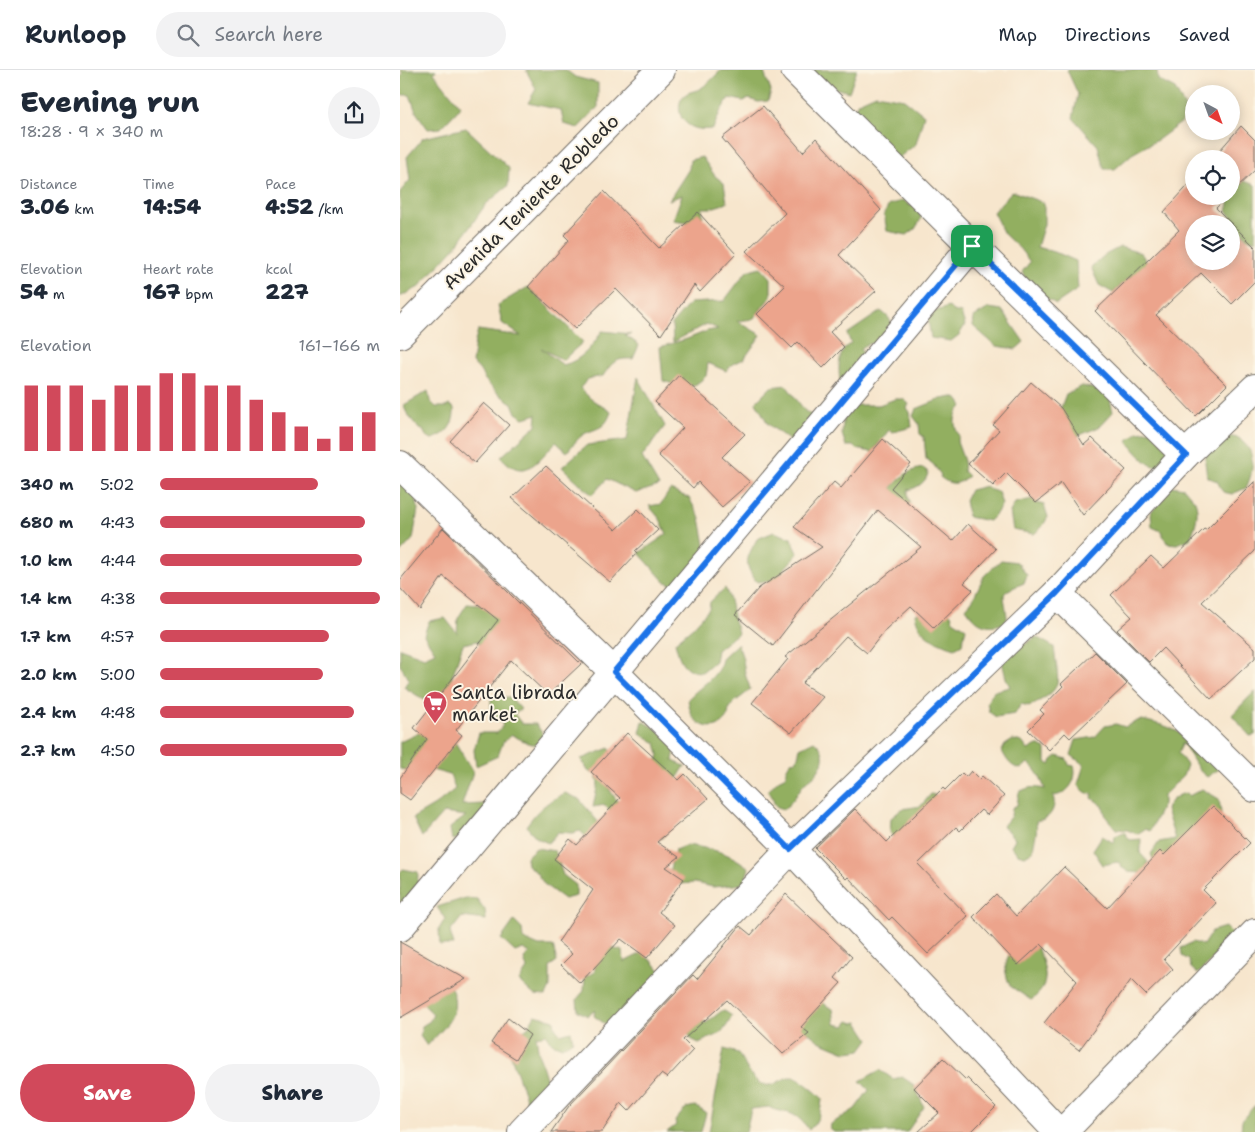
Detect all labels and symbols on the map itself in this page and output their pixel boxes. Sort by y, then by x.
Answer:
north arrow [1185,85,1240,140]
street label: Avenida Teniente Robledo [438,109,624,295]
pin [951,225,993,267]
place label: Santa librada market [452,680,577,727]
supermarket icon: Santa librada market [422,690,448,724]

